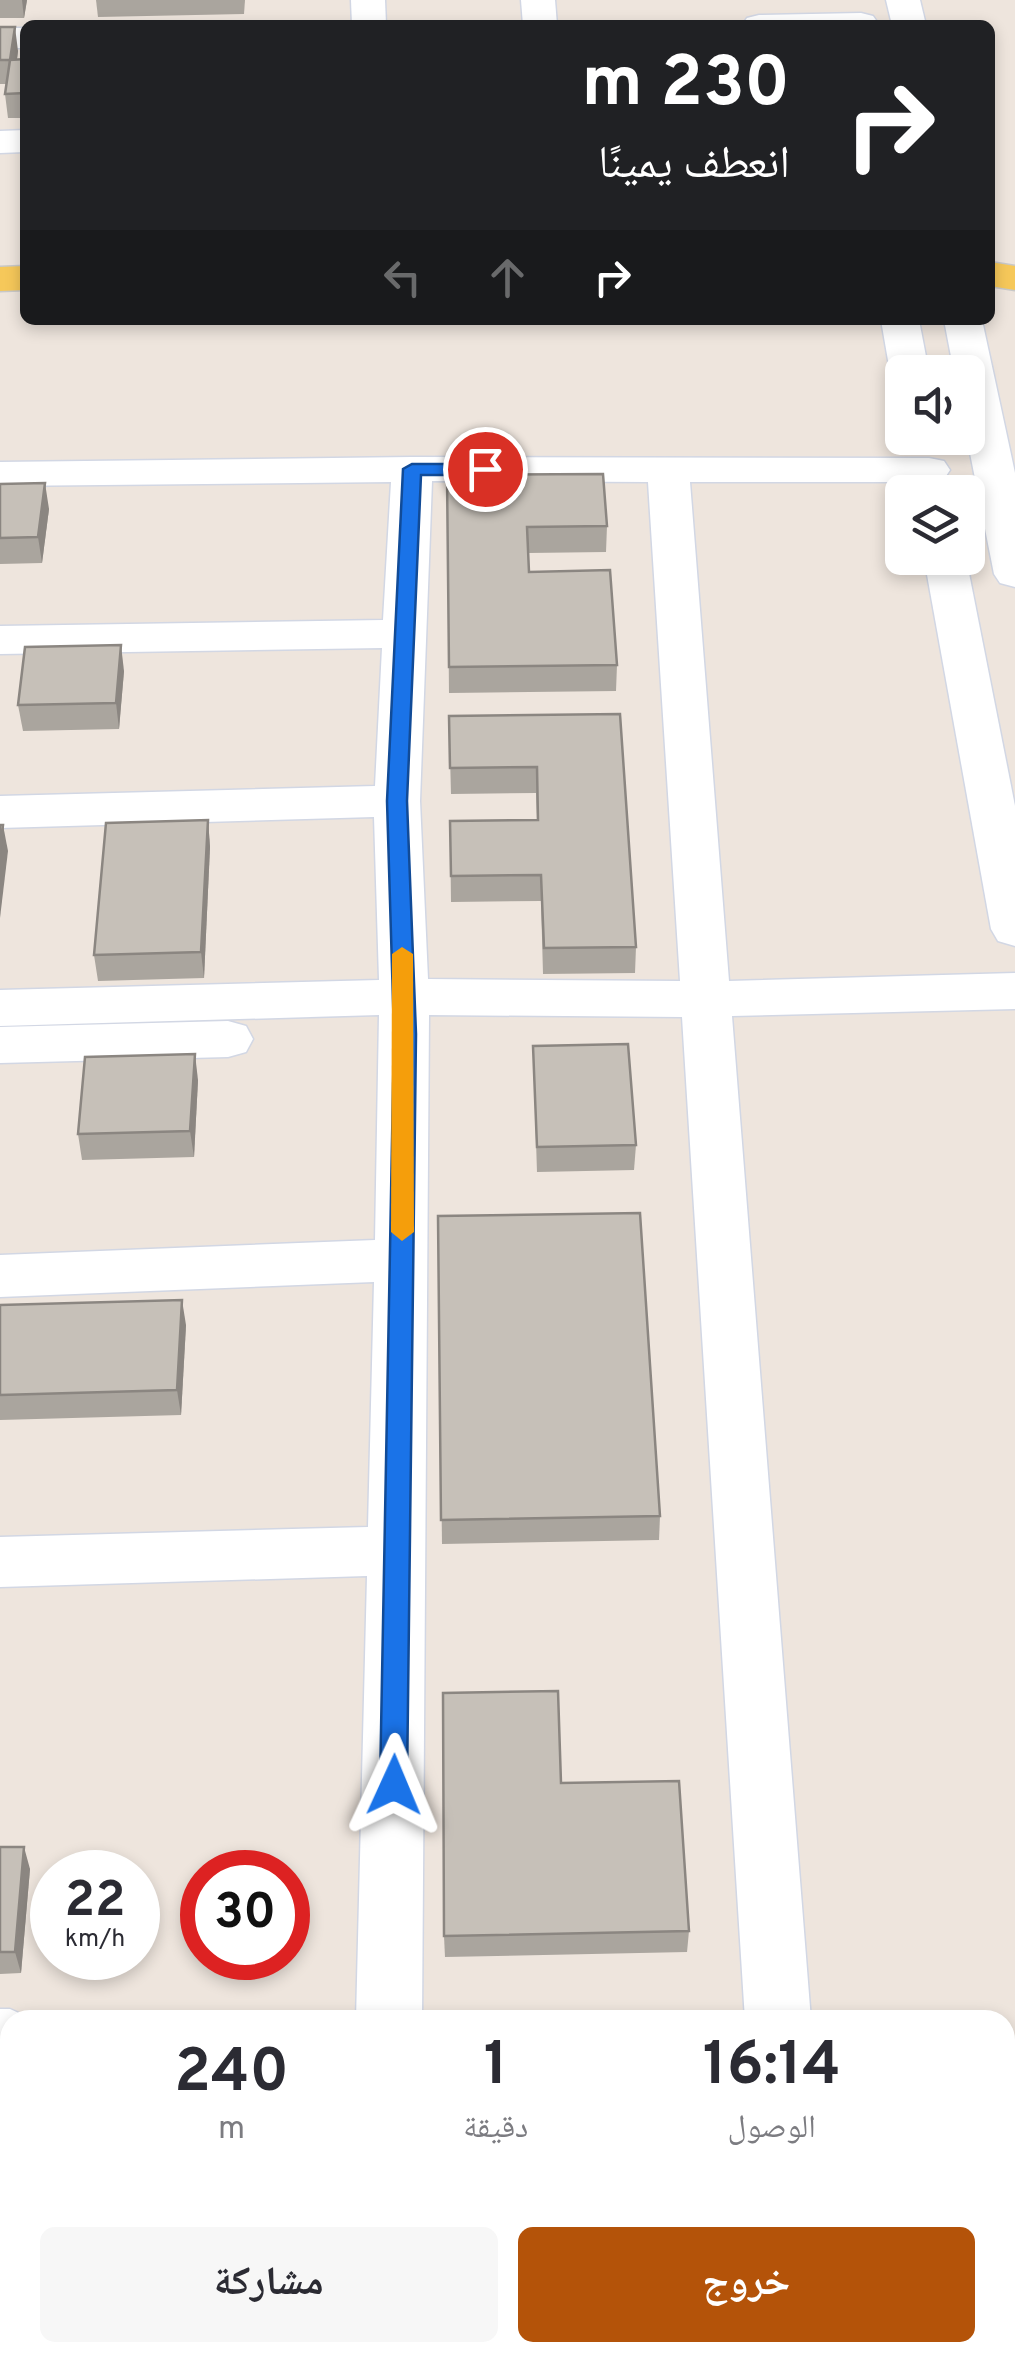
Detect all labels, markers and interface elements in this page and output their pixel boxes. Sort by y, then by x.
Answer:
text: 230 m [581,42,790,131]
icon: right [825,60,955,190]
text: انعطف يمينًا [598,137,790,194]
icon: left [375,250,430,305]
icon: ahead [480,250,535,305]
icon: right [585,250,640,305]
map controls [885,355,985,575]
button: sound [885,355,985,455]
pin [443,427,528,512]
icon: arrive [458,442,513,497]
button: layers [885,475,985,575]
position arrow [342,1733,446,1837]
speed limit sign: 30 [180,1850,310,1980]
text: 22 [64,1871,126,1934]
text: km/h [65,1924,125,1956]
text: 1 [484,2030,508,2106]
text: 16:14 [703,2030,841,2106]
text: 240 [174,2037,289,2113]
text: دقيقة [463,2109,528,2149]
text: الوصول [727,2109,816,2149]
text: m [218,2110,245,2150]
button: مشاركة [40,2227,498,2342]
button: خروج [518,2227,975,2342]

